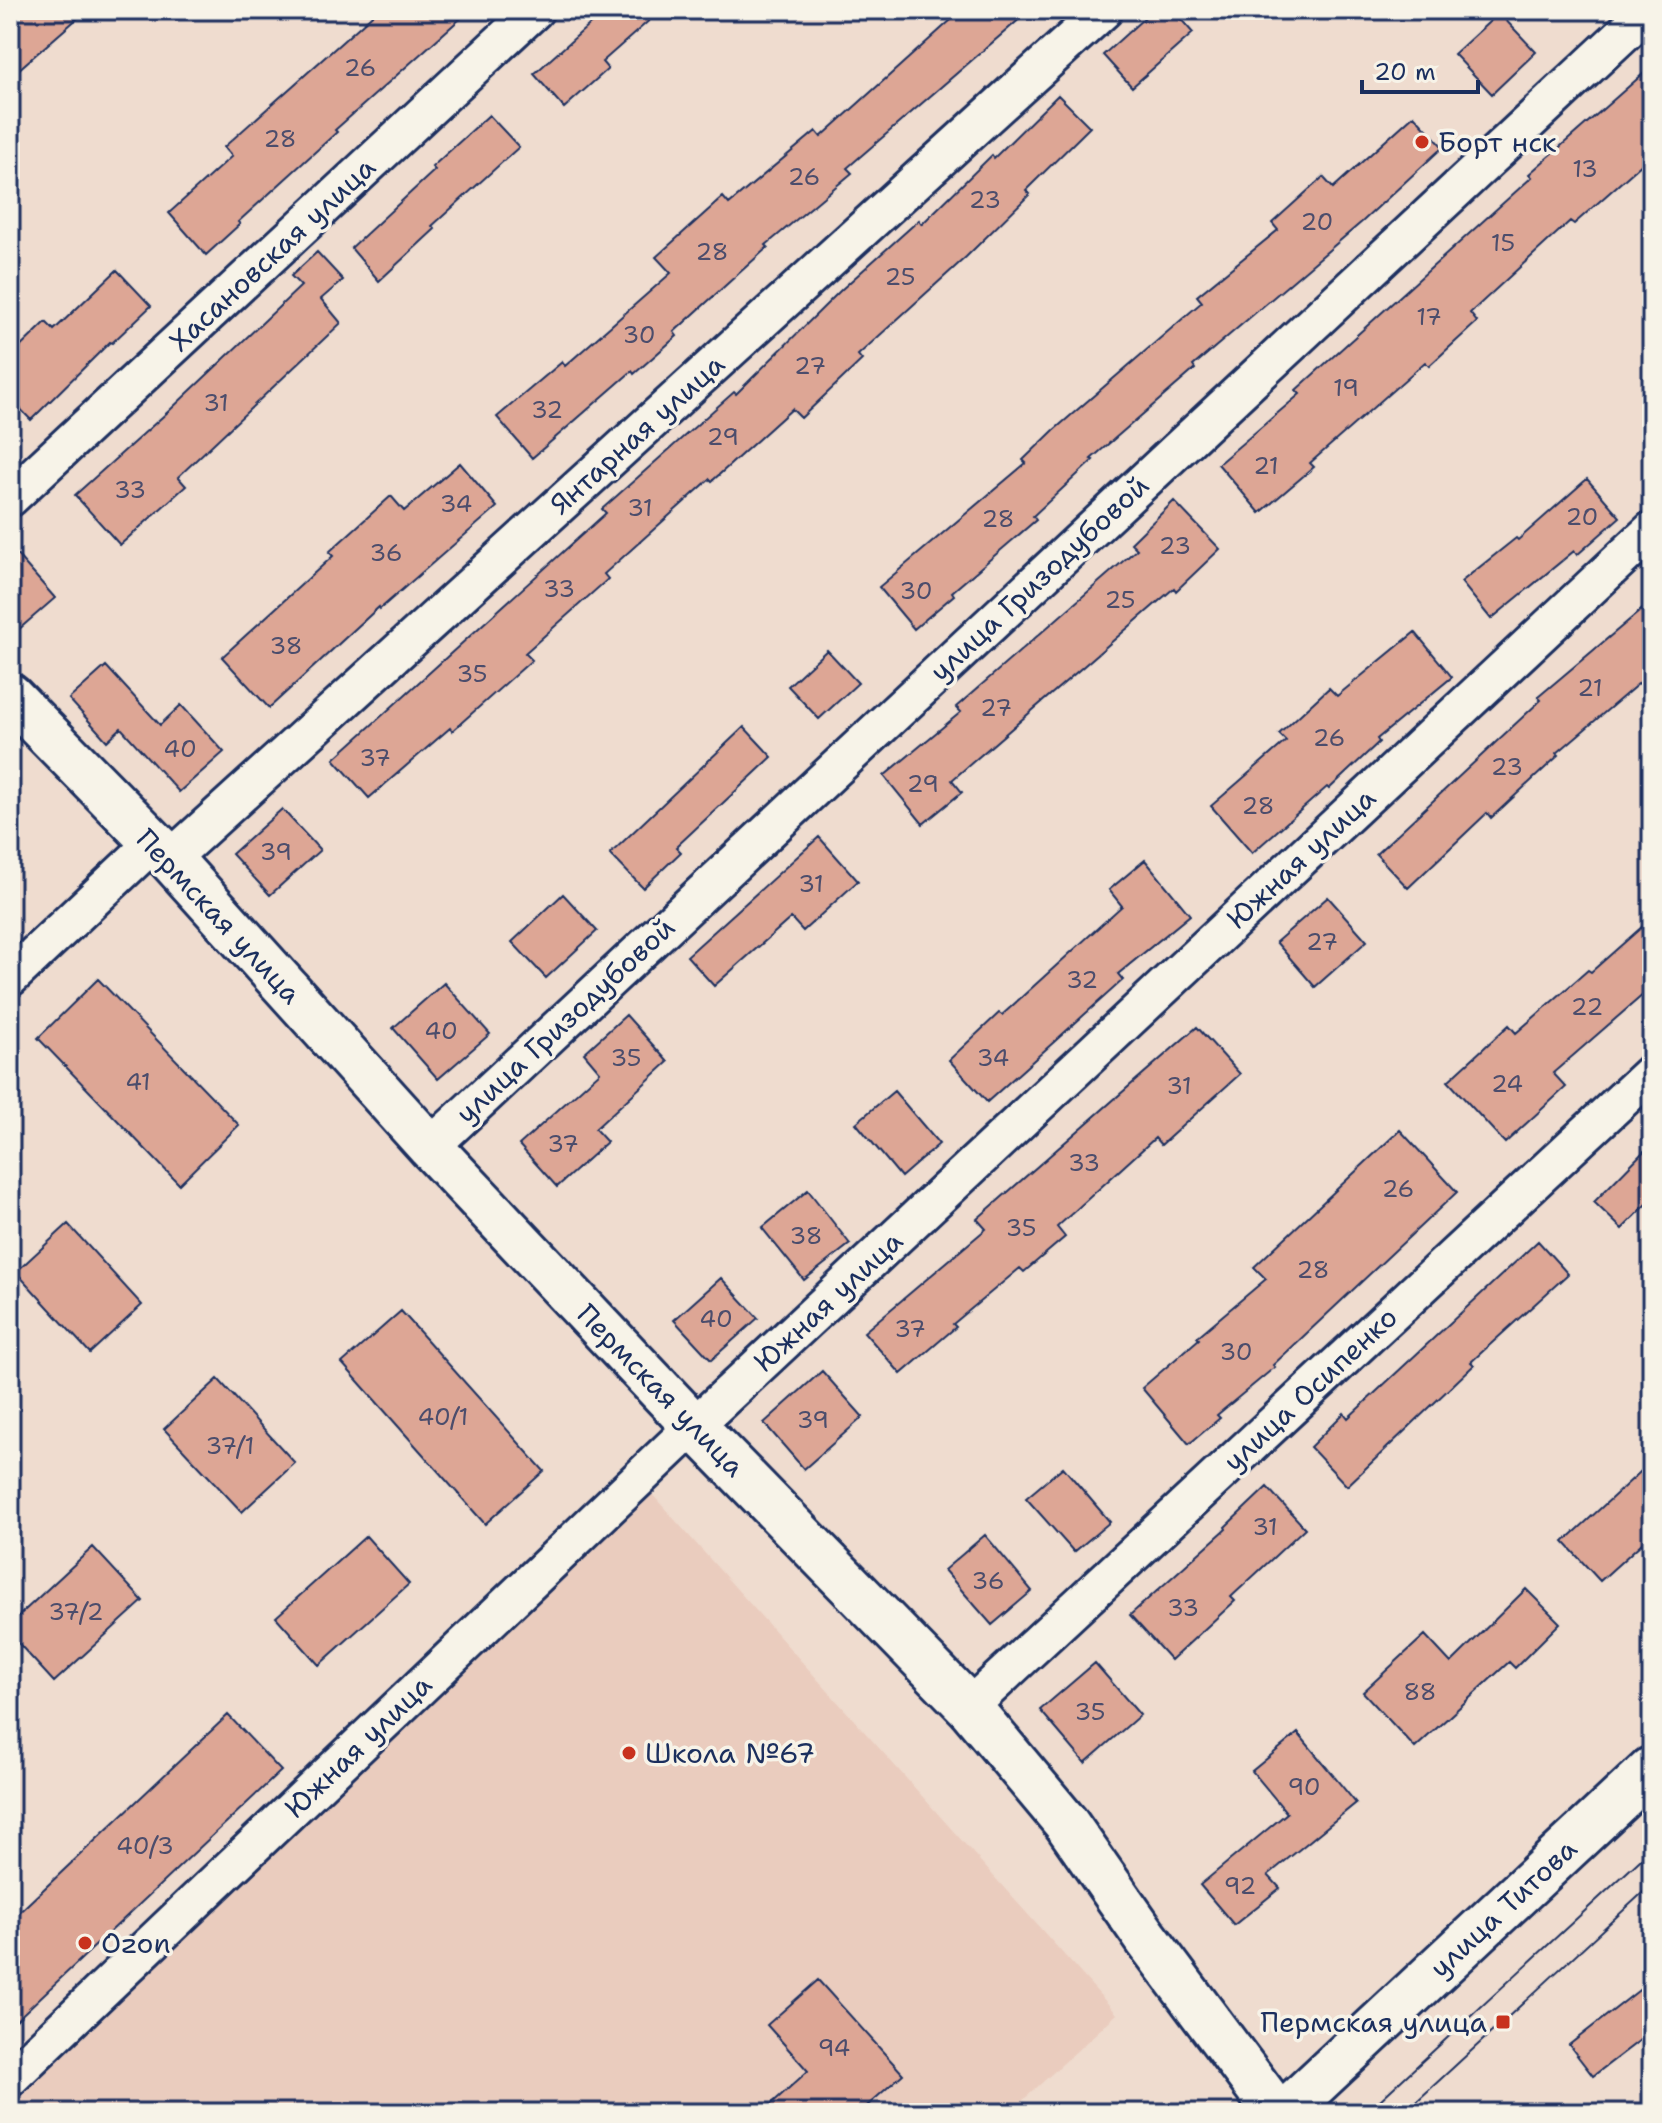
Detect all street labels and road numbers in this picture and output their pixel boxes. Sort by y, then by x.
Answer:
street label: Хасановская улица [161,148,383,360]
street label: Янтарная улица [541,345,733,523]
street label: улица Гризодубовой [921,466,1157,690]
street label: Южная улица [1218,779,1384,937]
street label: Пермская улица [128,820,310,1012]
street label: улица Гризодубовой [447,908,683,1132]
street label: Южная улица [745,1222,911,1380]
street label: Пермская улица [569,1295,753,1485]
street label: улица Осипенко [1215,1298,1405,1480]
street label: Южная улица [276,1666,440,1826]
street label: улица Титова [1421,1830,1585,1986]

